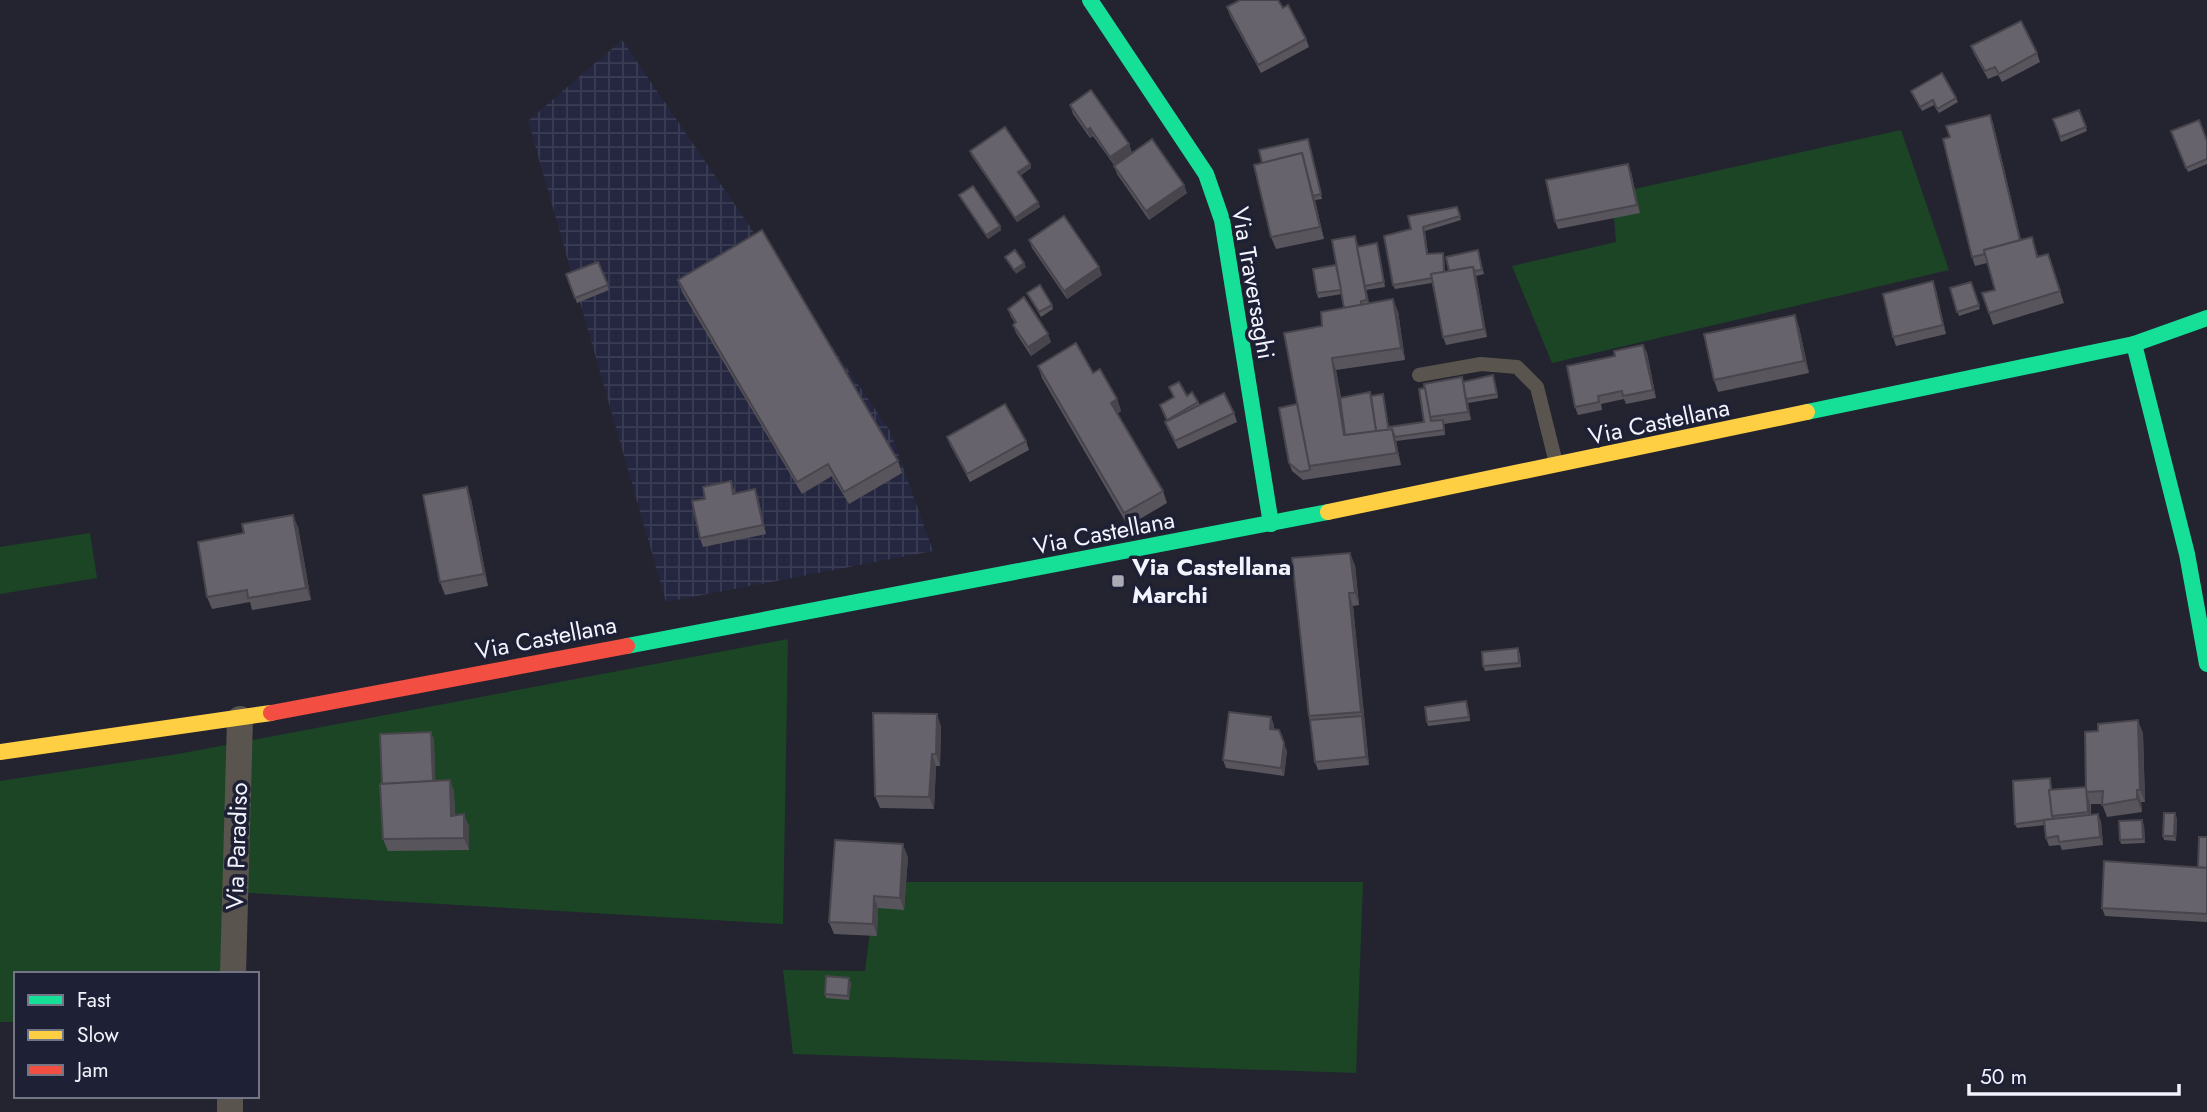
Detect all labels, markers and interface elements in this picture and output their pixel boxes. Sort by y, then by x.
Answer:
street label: Via Traversaghi [1223,204,1284,362]
street label: Via Castellana [1585,389,1733,454]
street label: Via Castellana [1030,502,1178,563]
place label: Via Castellana Marchi [1131,549,1291,612]
marker: Via Castellana Marchi [1110,573,1126,589]
street label: Via Castellana [472,607,620,668]
street label: Via Paradiso [217,782,256,910]
legend [14,972,259,1098]
text: Fast [77,985,110,1015]
text: Slow [77,1020,119,1050]
scale bar [1969,1052,2179,1096]
text: Jam [74,1055,109,1085]
text: 50 m [1980,1062,2027,1092]

